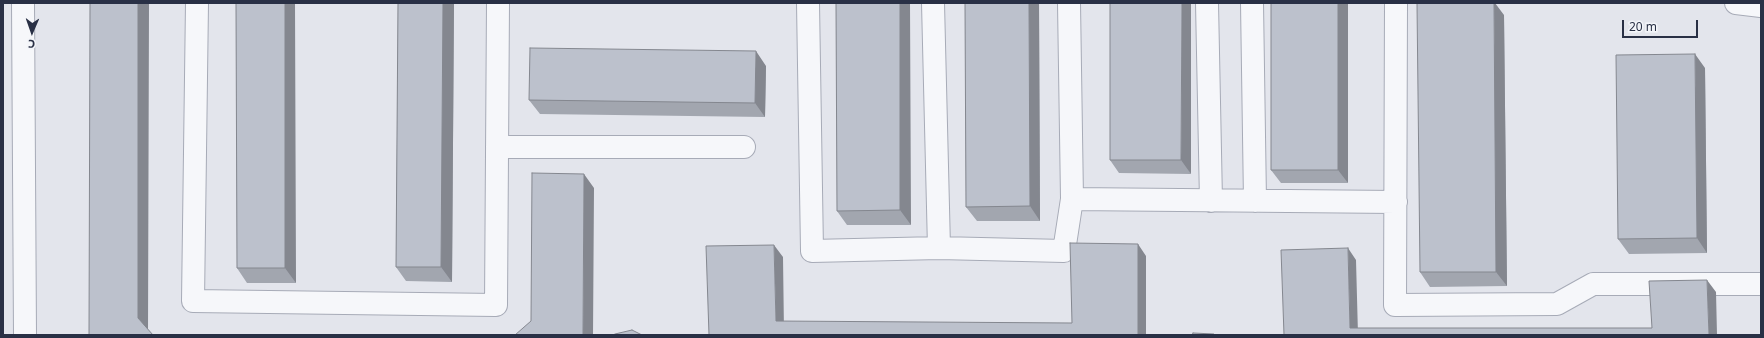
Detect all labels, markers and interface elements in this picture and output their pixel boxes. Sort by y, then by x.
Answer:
north arrow [12,12,52,52]
scale bar [1624,12,1700,38]
text: 20 m [1629,18,1657,35]
text: С [28,37,35,52]

